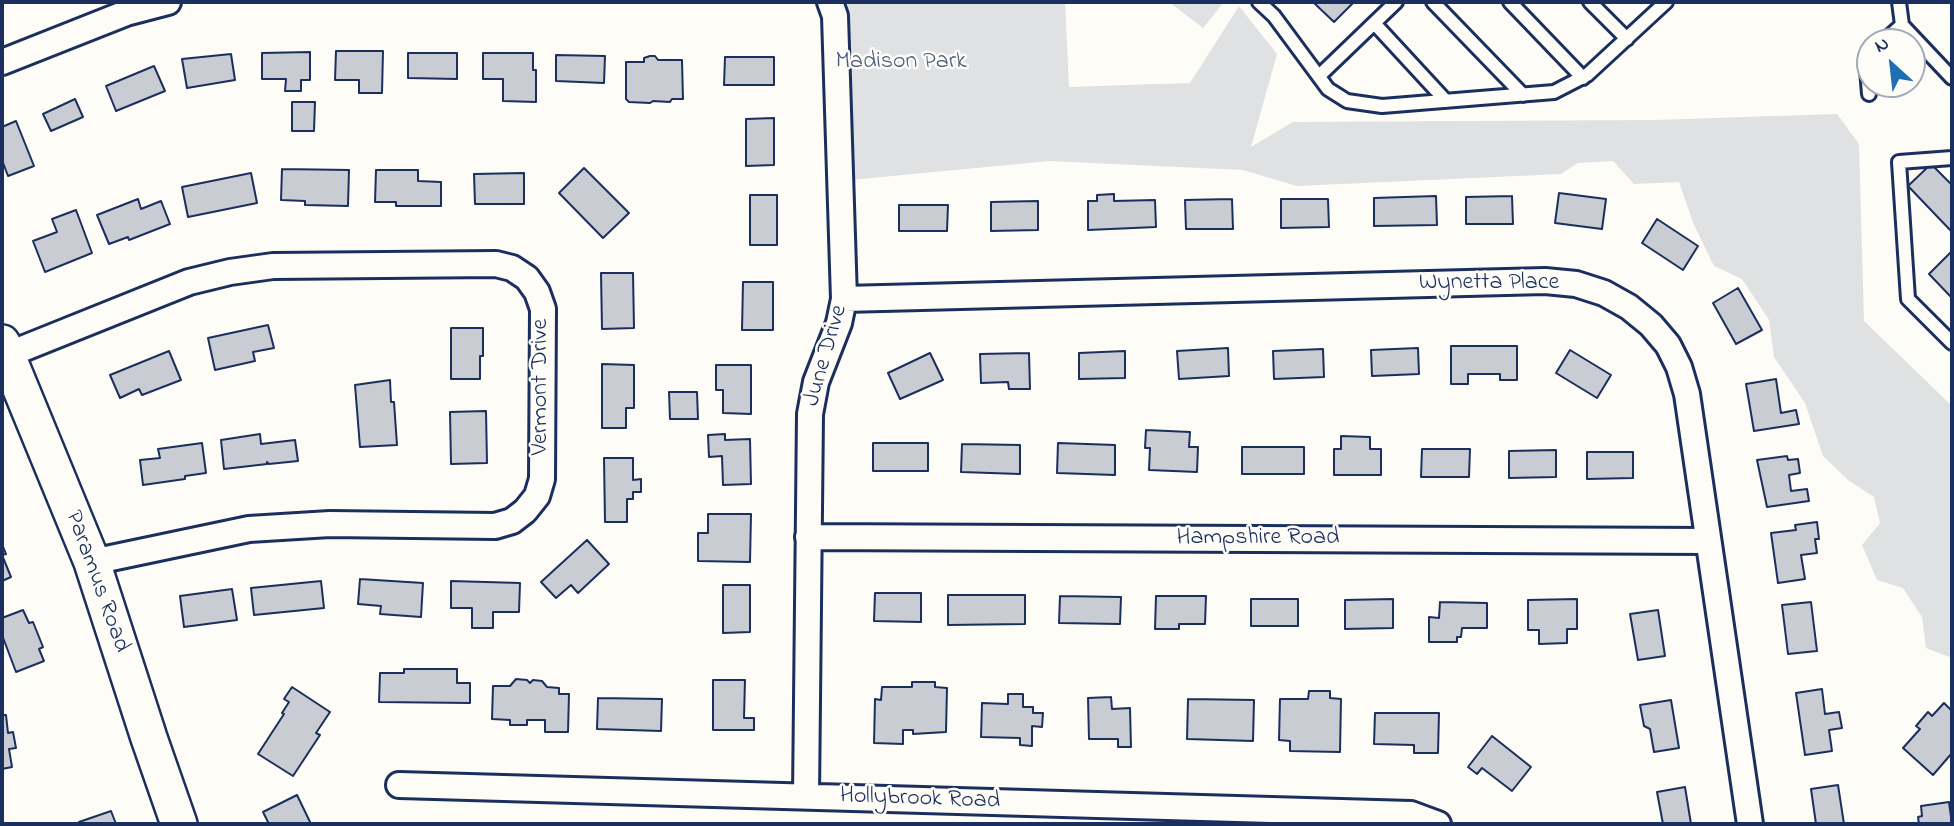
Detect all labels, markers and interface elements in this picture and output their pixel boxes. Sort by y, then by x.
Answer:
north arrow [1856,28,1926,98]
text: N [1870,31,1894,61]
park label: Madison Park [835,49,967,77]
street label: Wynetta Place [1419,270,1559,298]
street label: June Drive [799,302,855,410]
street label: Vermont Drive [528,319,556,455]
street label: Paramus Road [57,507,135,657]
street label: Hampshire Road [1177,525,1339,553]
street label: Hollybrook Road [839,783,1001,817]

